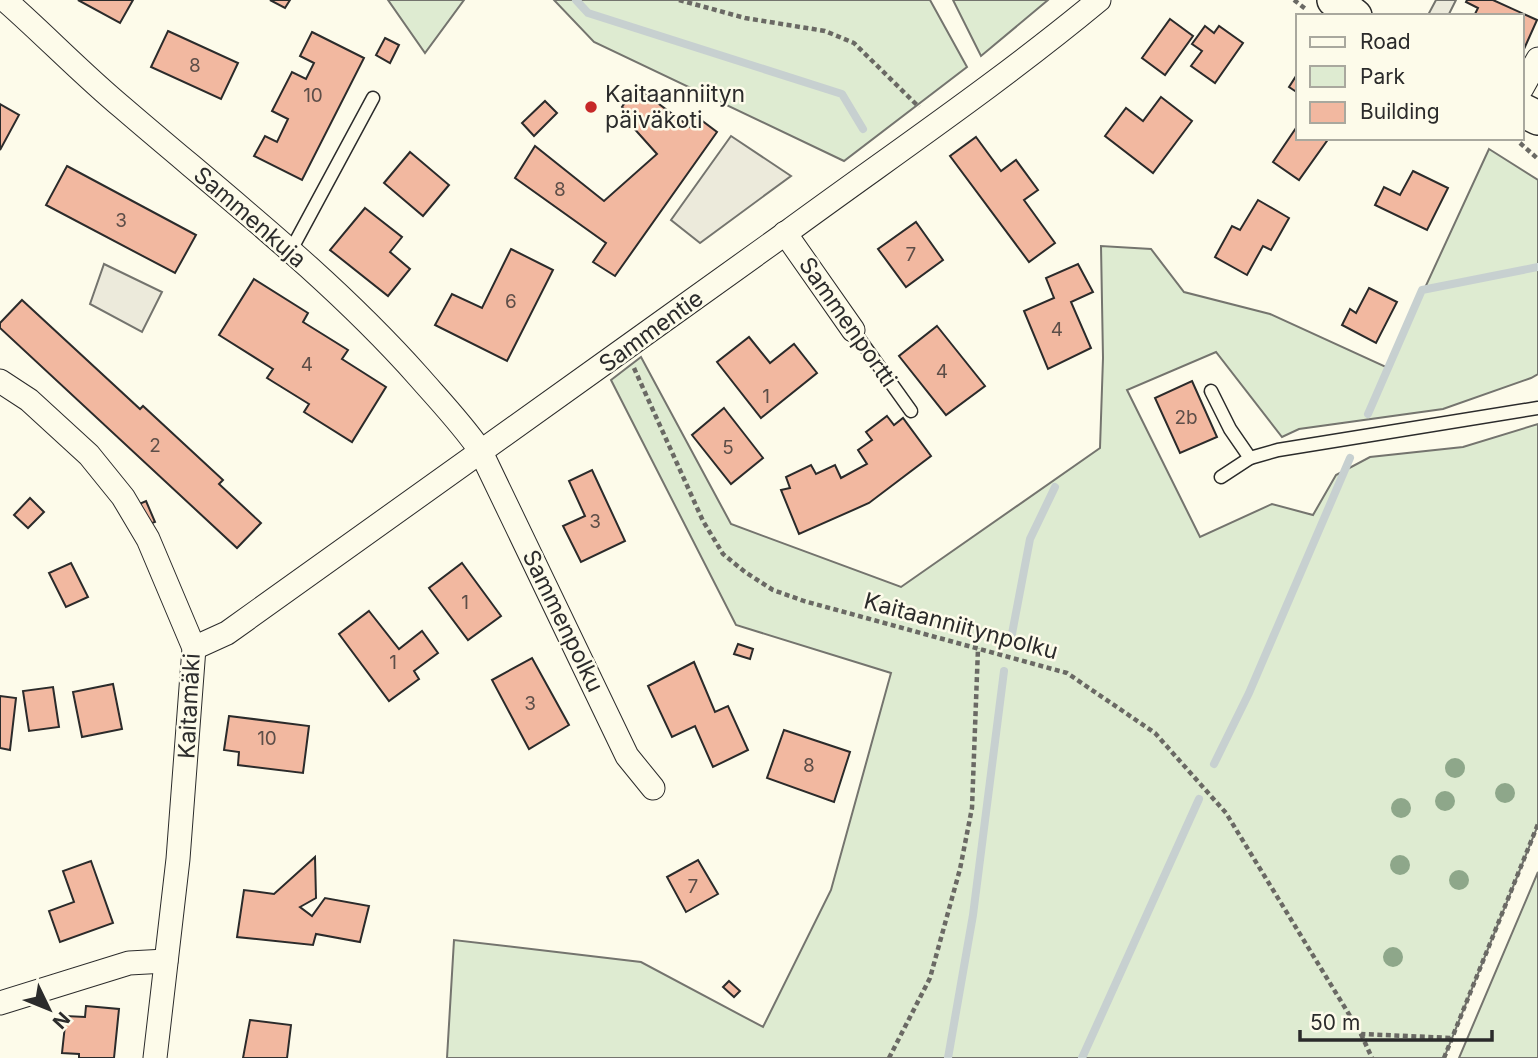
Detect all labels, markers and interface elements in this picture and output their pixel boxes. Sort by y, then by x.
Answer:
legend [1296,14,1524,140]
text: Road [1360,29,1411,54]
house number: 8 [189,54,201,77]
text: Park [1360,64,1405,89]
place label: Kaitaanniityn päiväkoti [605,80,745,134]
house number: 10 [303,84,323,107]
marker: Kaitaanniityn päiväkoti [583,99,599,115]
text: Building [1360,99,1440,124]
street label: Sammenkuja [188,161,312,273]
house number: 8 [554,178,566,201]
house number: 3 [115,209,127,232]
house number: 7 [906,243,916,266]
street label: Sammenportti [793,252,903,392]
street label: Sammentie [594,284,708,378]
house number: 6 [505,290,517,313]
house number: 4 [1051,318,1063,341]
house number: 4 [301,353,313,376]
house number: 4 [936,360,948,383]
house number: 1 [762,385,770,408]
house number: 2b [1174,406,1198,429]
house number: 2 [149,434,161,457]
house number: 5 [722,436,734,459]
house number: 3 [589,510,601,533]
street label: Sammenpolku [517,545,609,697]
street label: Kaitaanniitynpolku [861,587,1061,665]
house number: 1 [461,591,469,614]
house number: 1 [389,651,397,674]
street label: Kaitamäki [172,652,206,760]
house number: 3 [524,692,536,715]
house number: 10 [257,727,277,750]
house number: 8 [803,754,815,777]
house number: 7 [688,875,698,898]
north arrow [14,974,84,1044]
scale bar [1300,998,1492,1042]
text: N [48,1007,74,1033]
text: 50 m [1310,1010,1360,1035]

